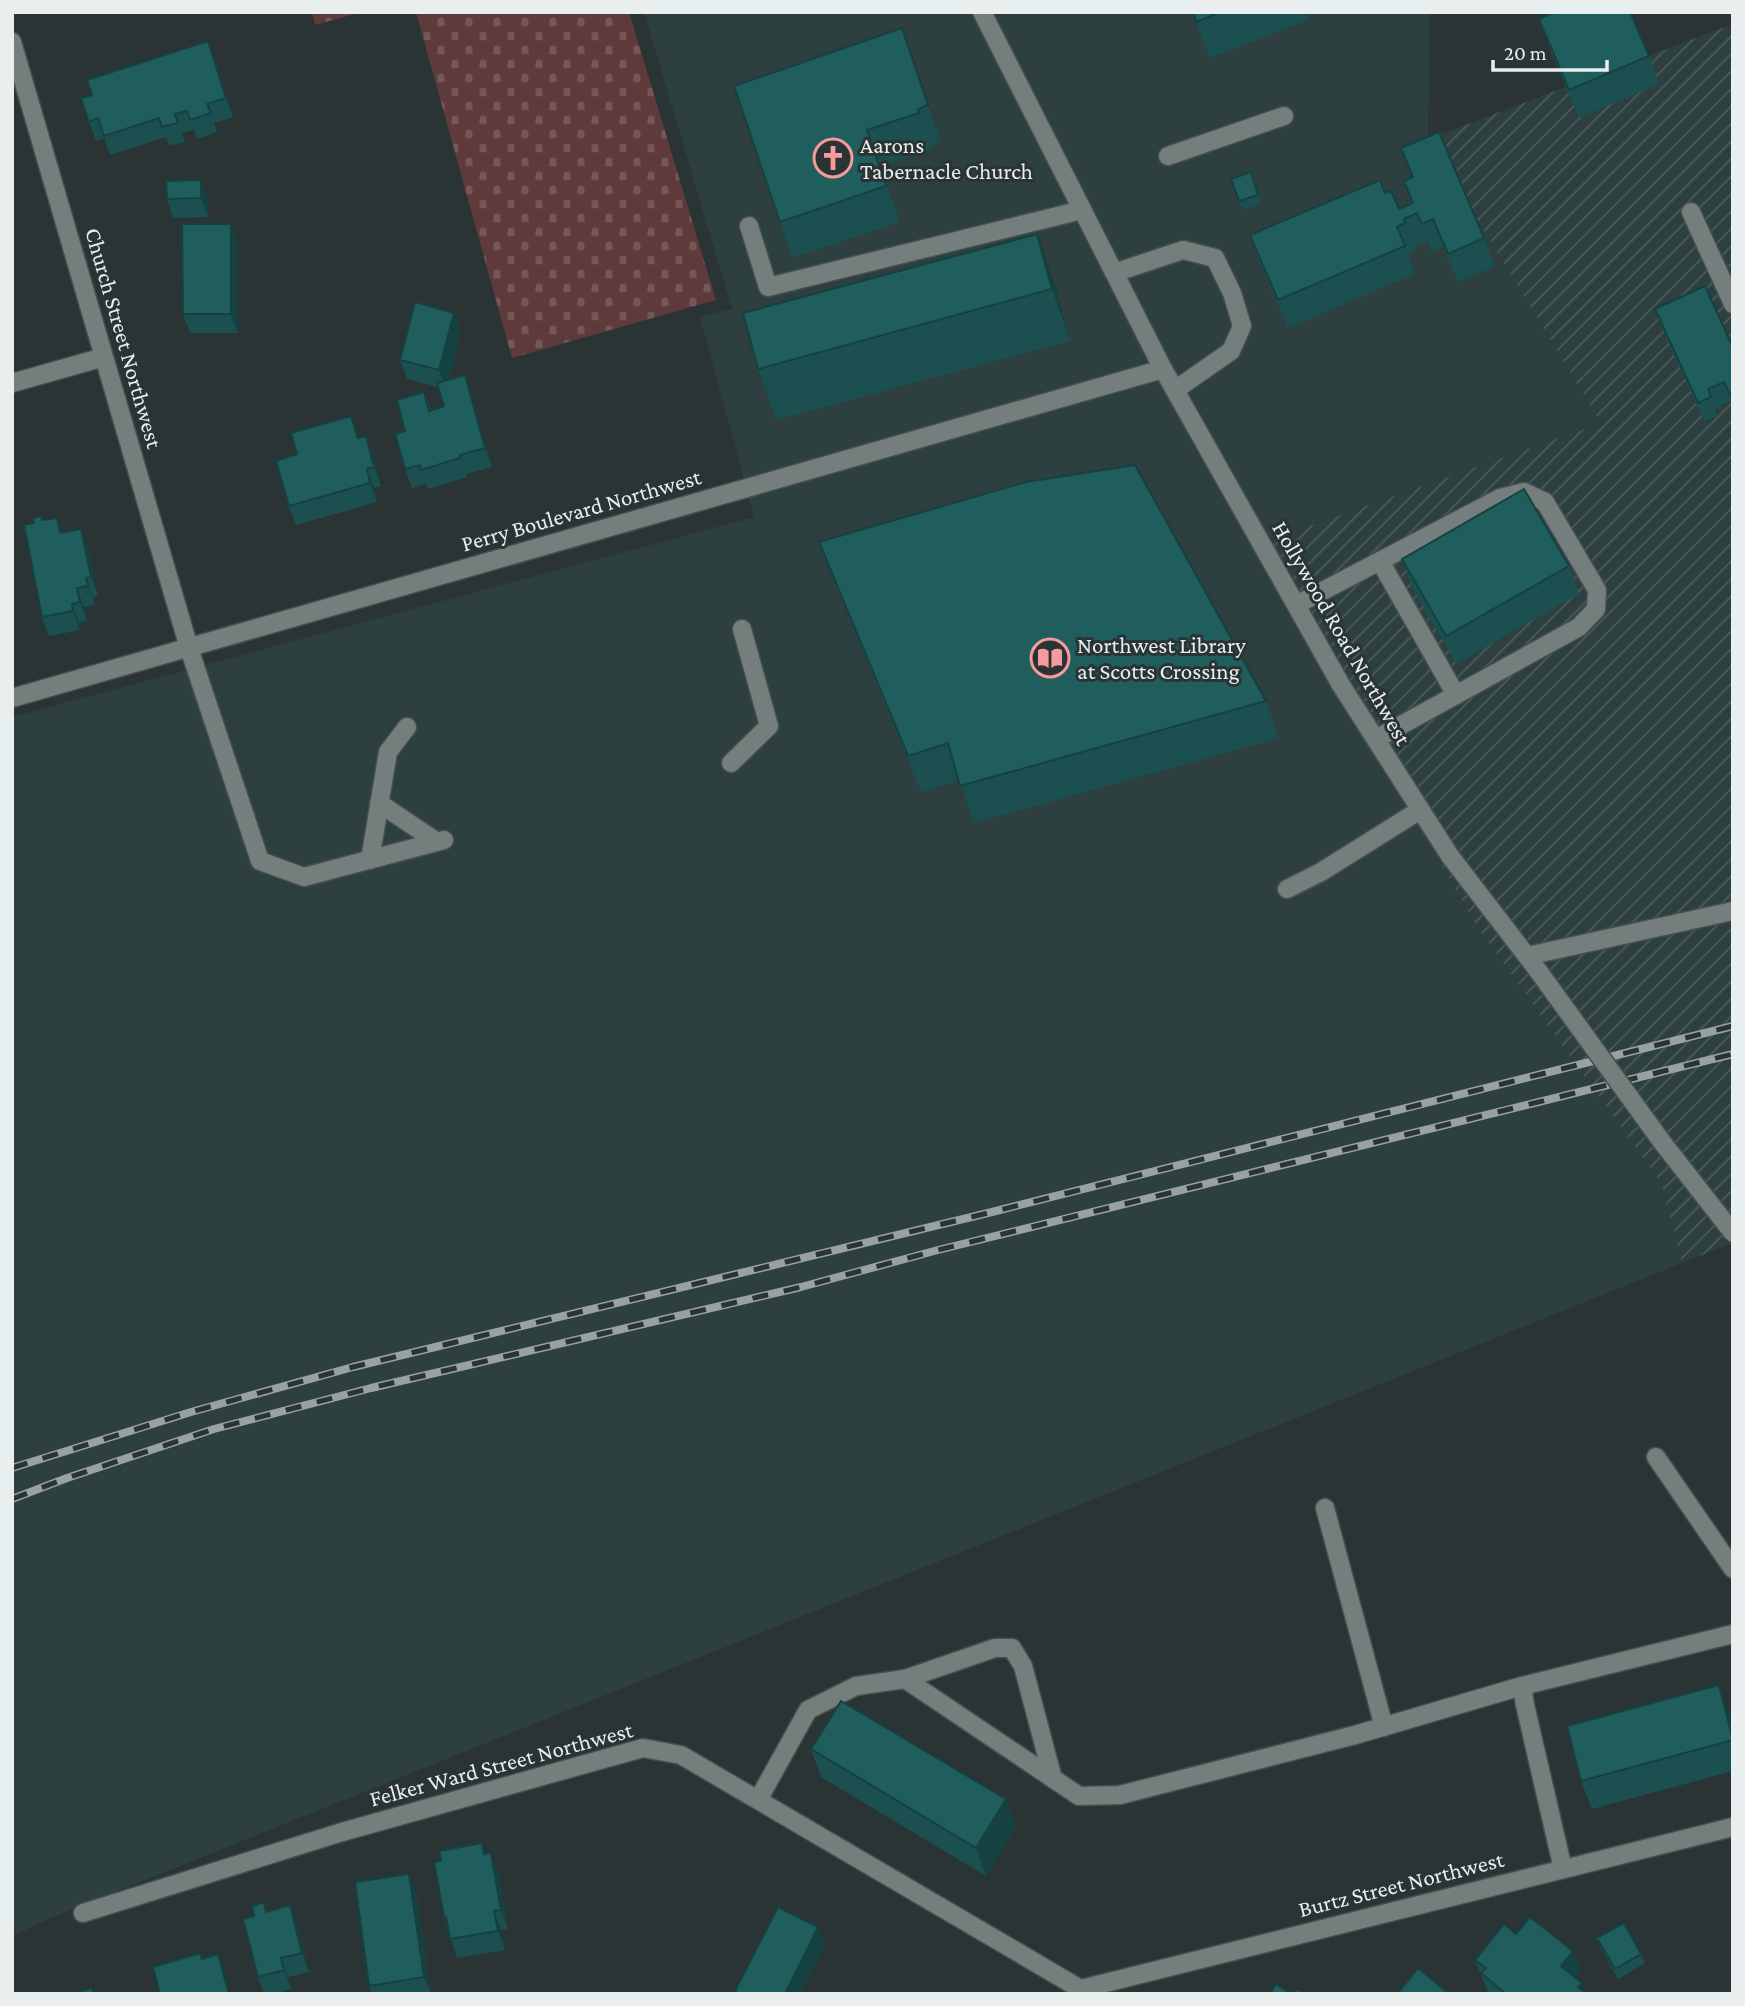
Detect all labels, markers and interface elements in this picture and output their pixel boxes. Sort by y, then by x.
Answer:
scale bar [1493,28,1607,72]
text: 20 m [1504,41,1547,65]
place label: Aarons Tabernacle Church [860,132,1033,184]
church icon: Aarons Tabernacle Church [812,137,854,179]
street label: Church Street Northwest [80,225,168,452]
street label: Perry Boulevard Northwest [458,463,704,557]
street label: Hollywood Road Northwest [1267,516,1417,750]
place label: Northwest Library at Scotts Crossing [1077,632,1246,684]
library icon: Northwest Library at Scotts Crossing [1029,637,1071,679]
street label: Felker Ward Street Northwest [367,1716,636,1812]
street label: Burtz Street Northwest [1296,1846,1507,1922]

